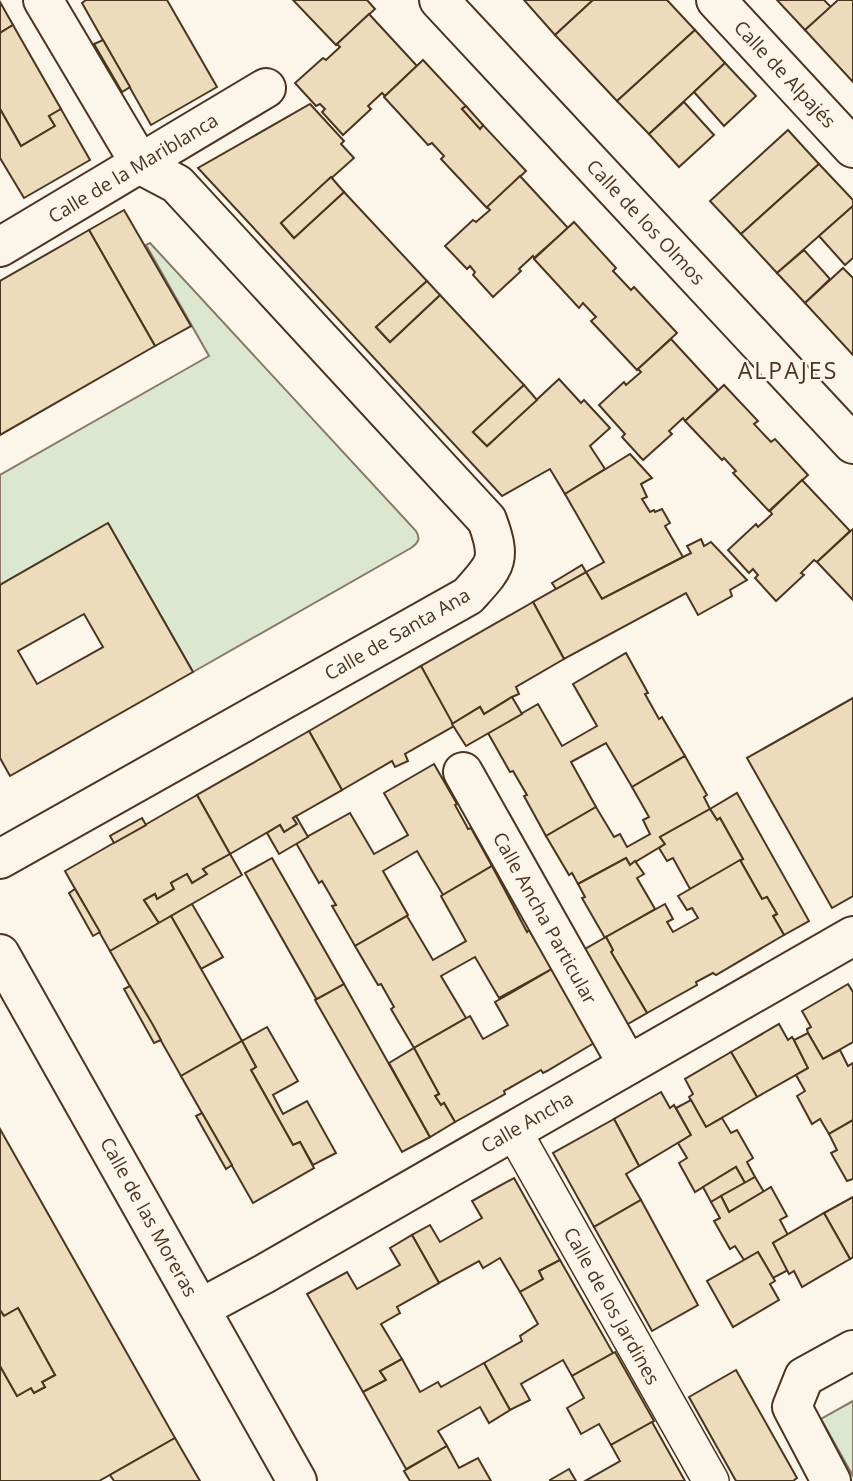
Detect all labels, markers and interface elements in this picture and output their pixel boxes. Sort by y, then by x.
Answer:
street label: Calle de Alpajés [728,14,842,134]
street label: Calle de la Mariblanca [43,107,223,229]
street label: Calle de los Olmos [581,154,711,290]
district label: ALPAJES [738,354,838,386]
street label: Calle de Santa Ana [319,582,475,686]
street label: Calle Ancha Particular [487,827,603,1009]
street label: Calle Ancha [476,1085,578,1159]
street label: Calle de las Moreras [94,1133,204,1301]
street label: Calle de los Jardines [558,1223,666,1389]

